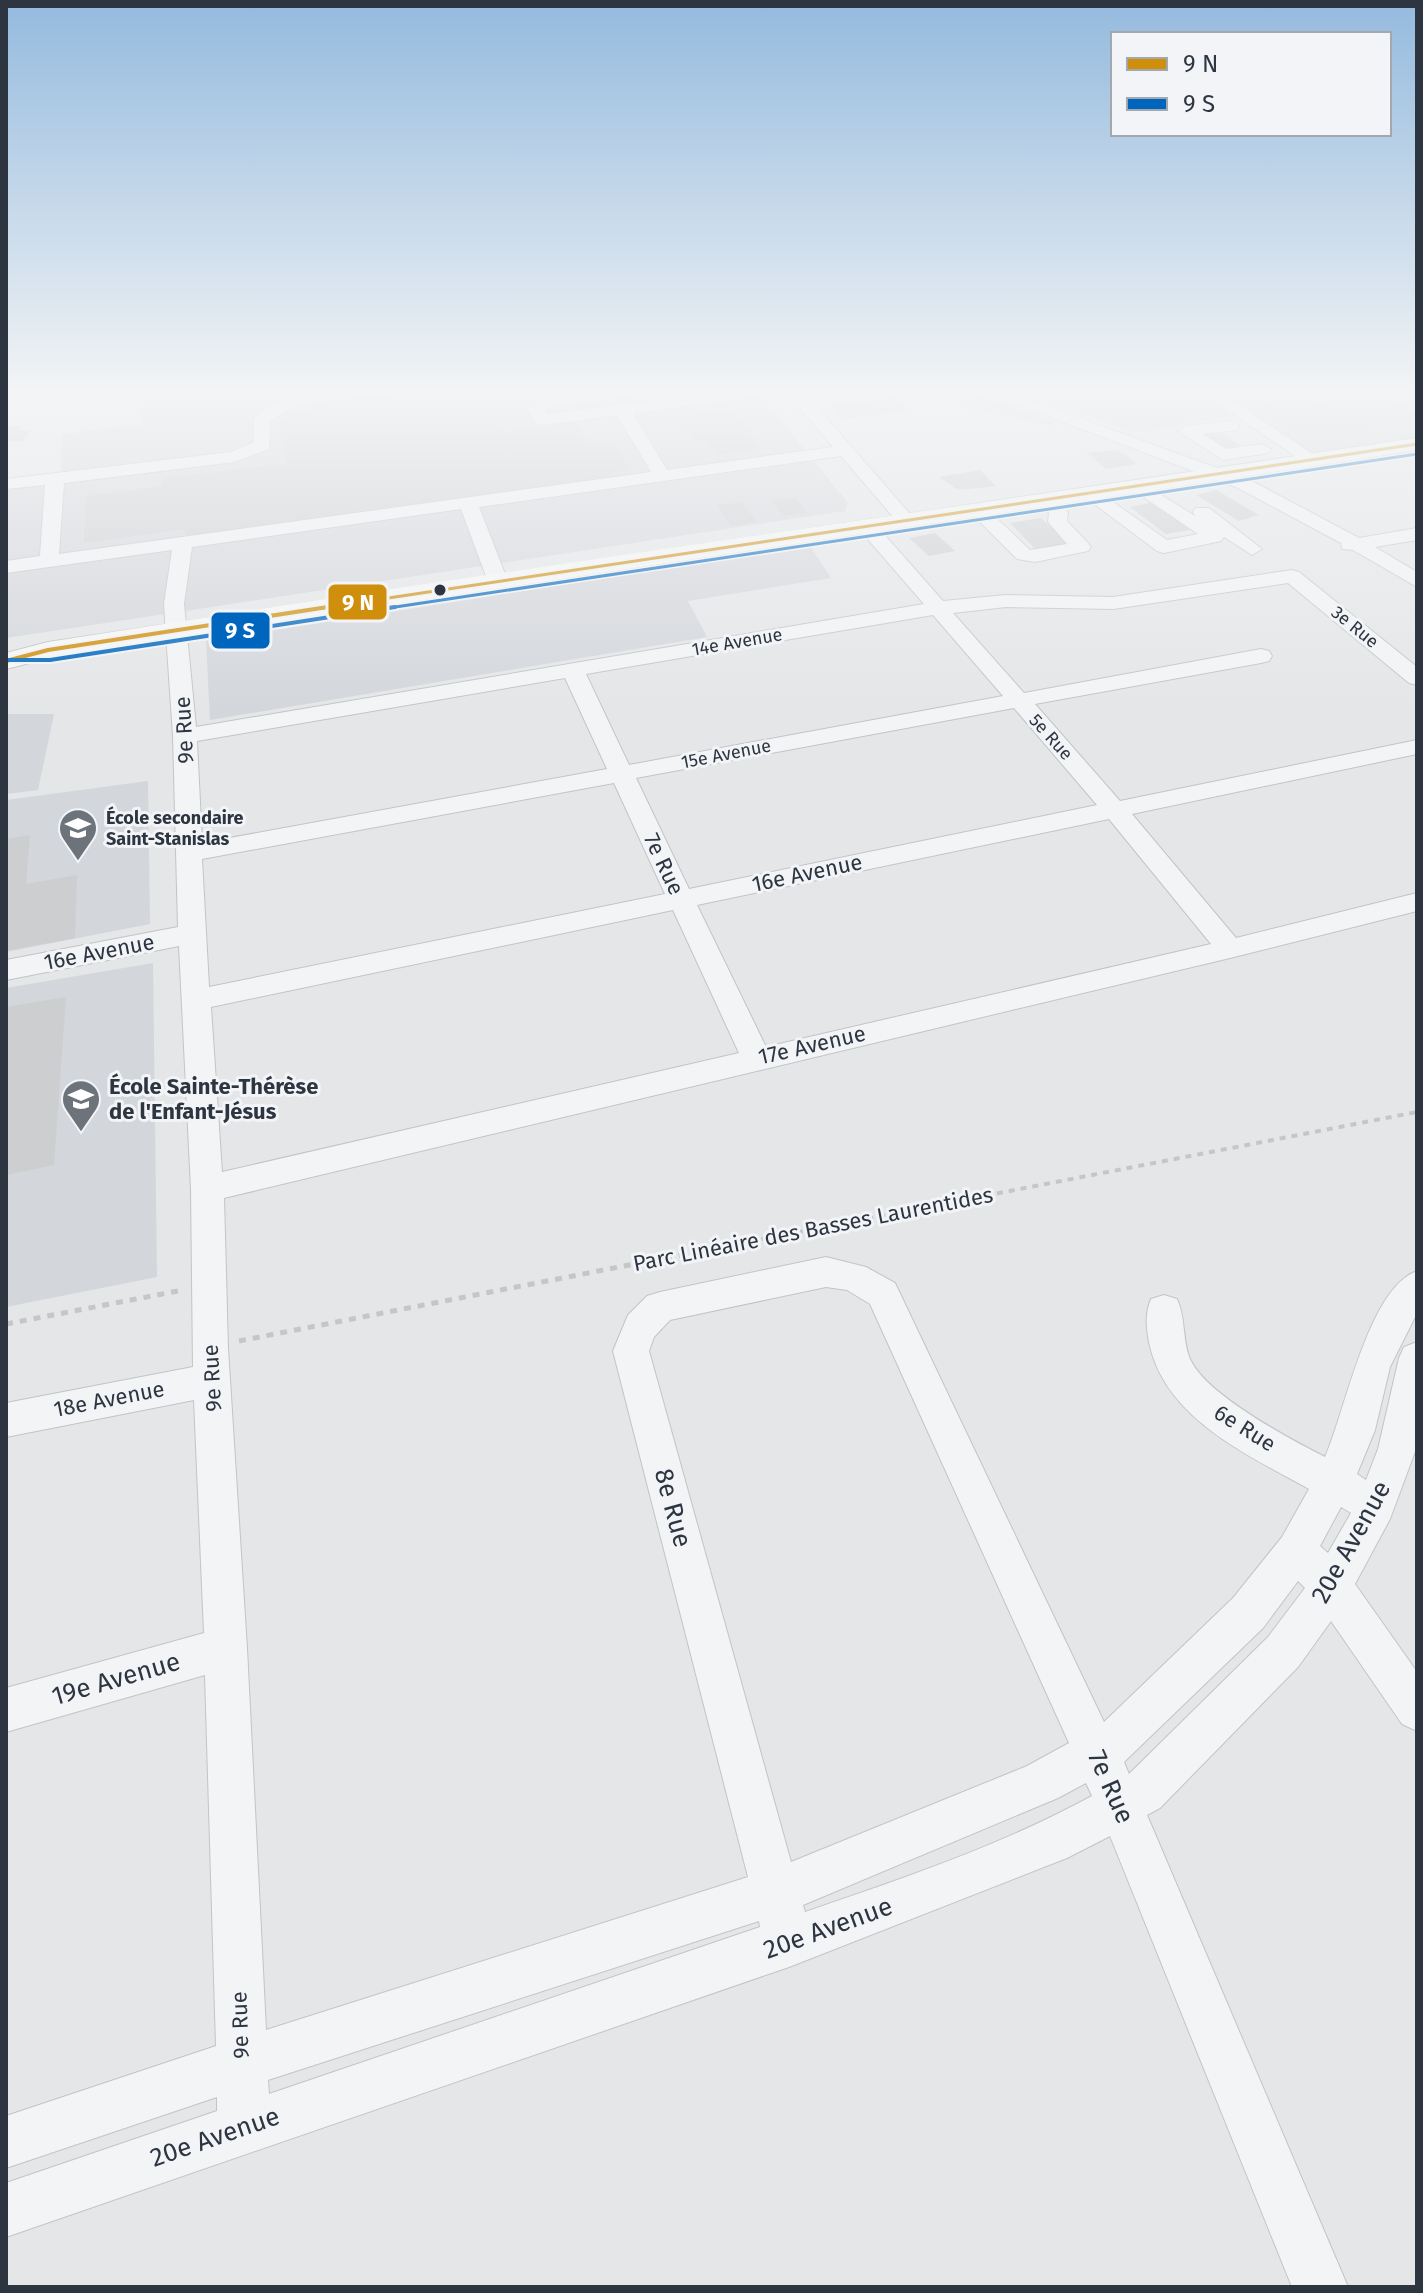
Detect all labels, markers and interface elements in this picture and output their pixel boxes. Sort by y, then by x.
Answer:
legend [1111,32,1391,136]
text: 9 N [1183,50,1218,78]
text: 9 S [1183,90,1215,118]
unlabelled marker [432,582,448,598]
line badge: 9 N [327,583,388,621]
text: 9 N [342,589,374,616]
street label: 3e Rue [1327,601,1383,653]
line badge: 9 S [210,611,271,650]
text: 9 S [225,617,255,644]
street label: 14e Avenue [690,623,784,661]
street label: 9e Rue [169,696,199,764]
street label: 5e Rue [1024,709,1078,765]
street label: 15e Avenue [679,735,773,773]
place label: École secondaire Saint-Stanislas [106,806,244,850]
school or university icon: École secondaire Saint-Stanislas [57,807,99,862]
street label: 7e Rue [638,829,690,899]
street label: 16e Avenue [749,848,865,898]
street label: 16e Avenue [41,928,157,976]
street label: 17e Avenue [756,1020,868,1070]
place label: École Sainte-Thérèse de l'Enfant-Jésus [109,1073,318,1125]
school or university icon: École Sainte-Thérèse de l'Enfant-Jésus [60,1078,102,1133]
street label: Parc Linéaire des Basses Laurentides [631,1181,995,1277]
street label: 9e Rue [197,1344,227,1412]
street label: 18e Avenue [51,1375,167,1423]
street label: 6e Rue [1209,1399,1281,1457]
street label: 8e Rue [648,1465,698,1551]
street label: 20e Avenue [1305,1476,1397,1608]
street label: 19e Avenue [48,1646,184,1712]
street label: 7e Rue [1081,1746,1141,1828]
street label: 20e Avenue [759,1890,897,1966]
street label: 9e Rue [225,1991,255,2059]
street label: 20e Avenue [146,2100,284,2174]

